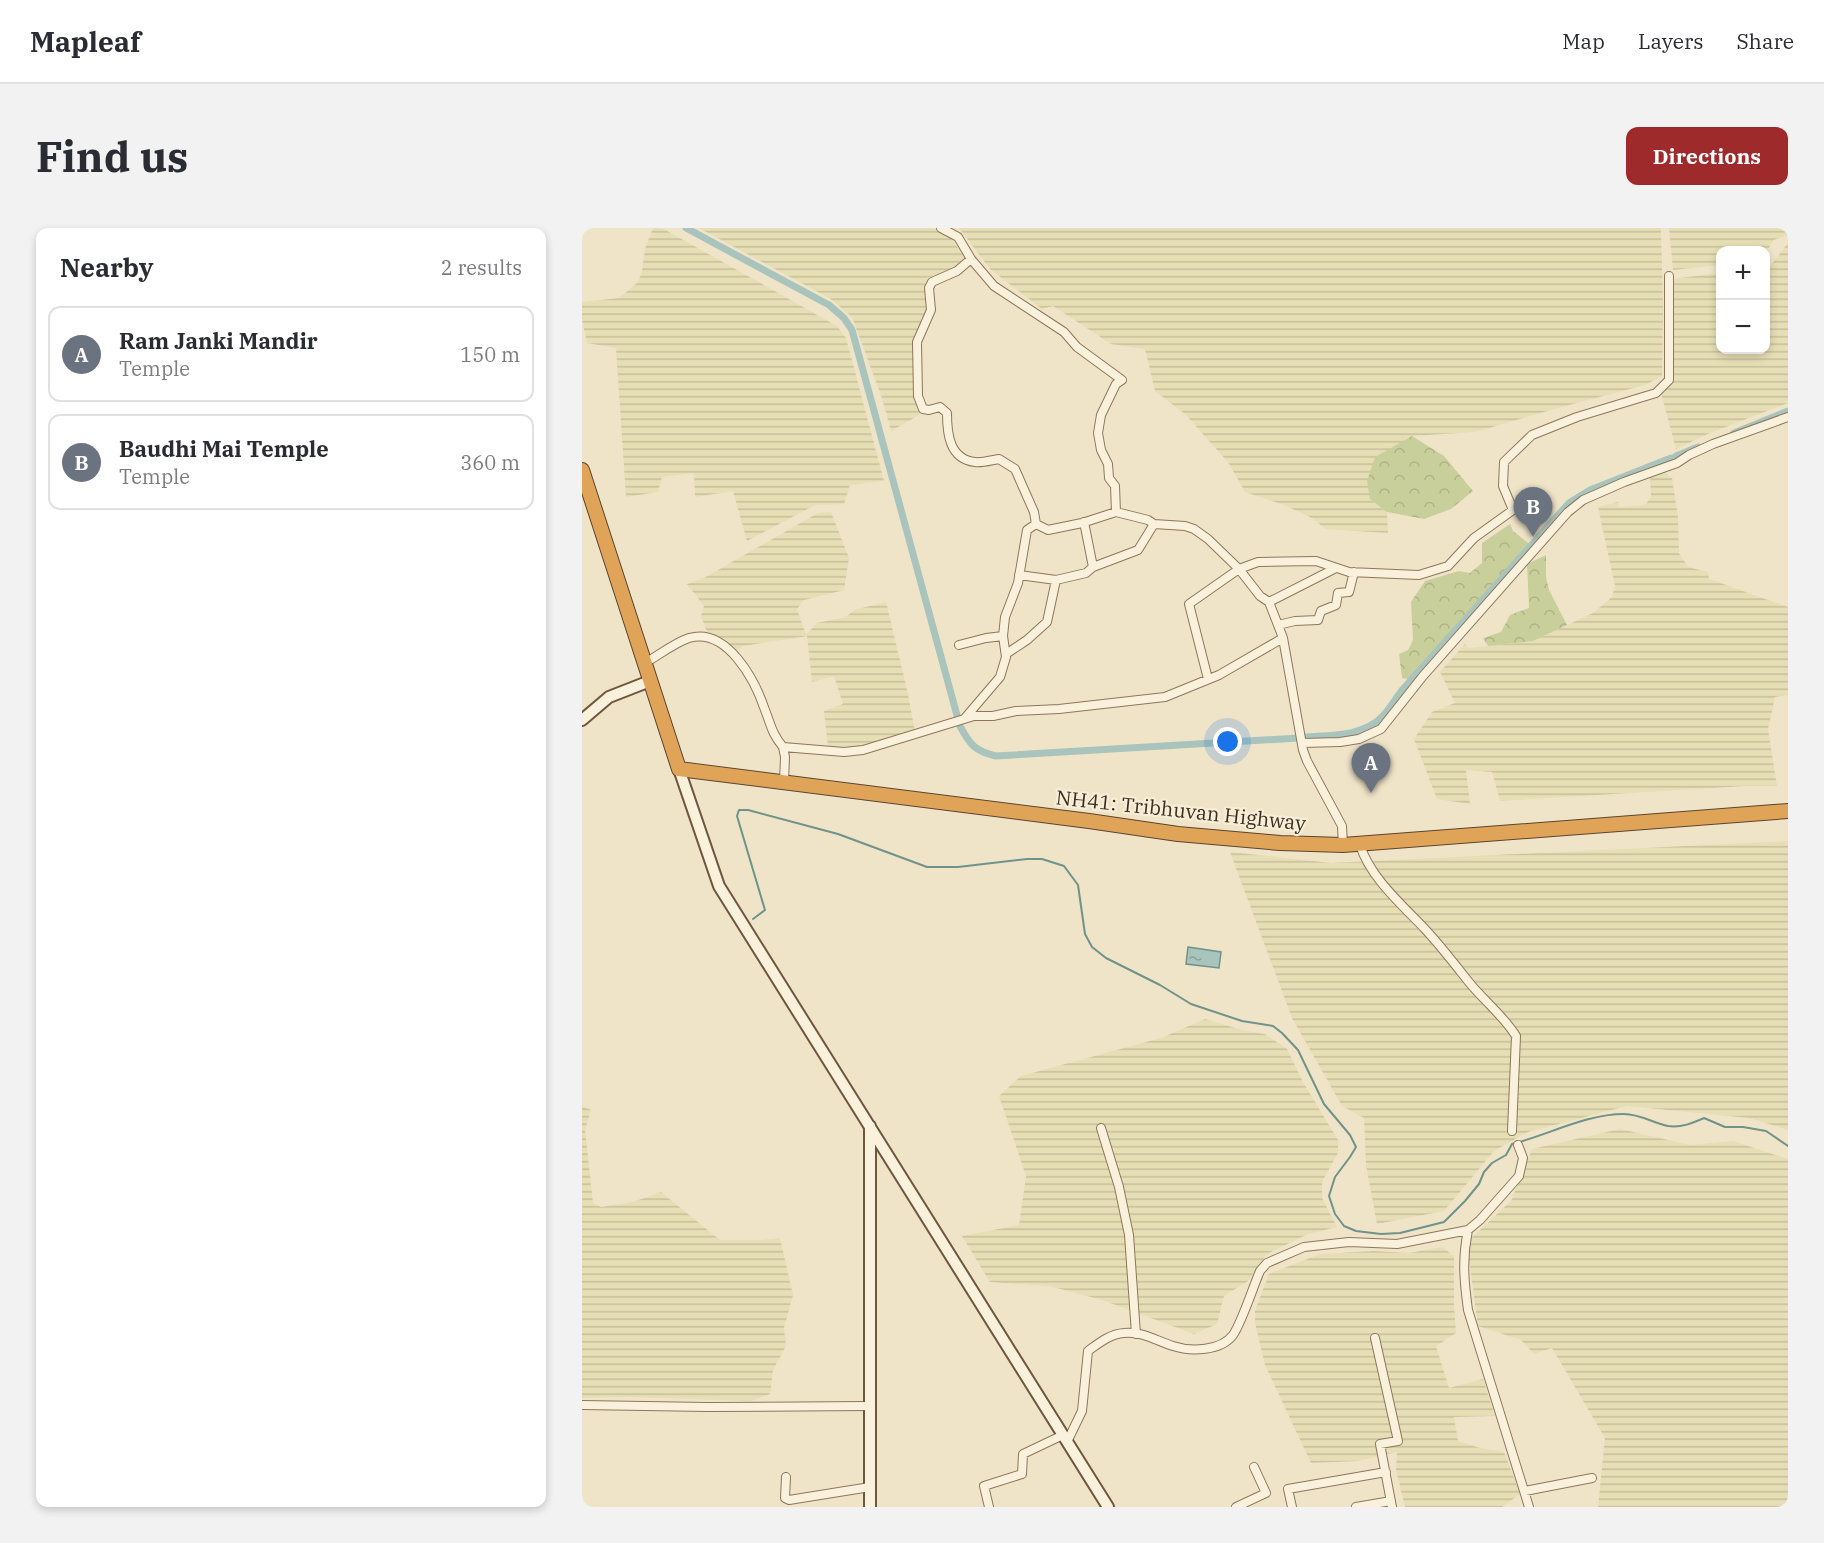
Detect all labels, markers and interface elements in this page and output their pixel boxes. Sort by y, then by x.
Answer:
text: Mapleaf [30,23,141,60]
text: Map [1562,27,1605,55]
text: Layers [1638,27,1704,55]
text: Share [1737,27,1794,55]
button: Directions [1626,127,1788,185]
text: Find us [36,129,188,184]
map controls [1716,246,1770,354]
button: + [1716,246,1770,300]
text: Nearby [60,250,154,284]
text: 2 results [441,254,522,281]
button: − [1716,300,1770,354]
text: Ram Janki Mandir [119,326,318,355]
text: A [75,341,88,368]
text: 150 m [460,341,520,368]
text: Temple [119,355,190,382]
text: Baudhi Mai Temple [119,434,329,463]
text: B [74,449,89,476]
text: 360 m [460,449,520,476]
text: Temple [119,463,190,490]
pin: B [1514,488,1552,537]
your location [1213,727,1242,756]
pin: A [1352,744,1390,793]
street label: NH41: Tribhuvan Highway [1055,783,1308,837]

